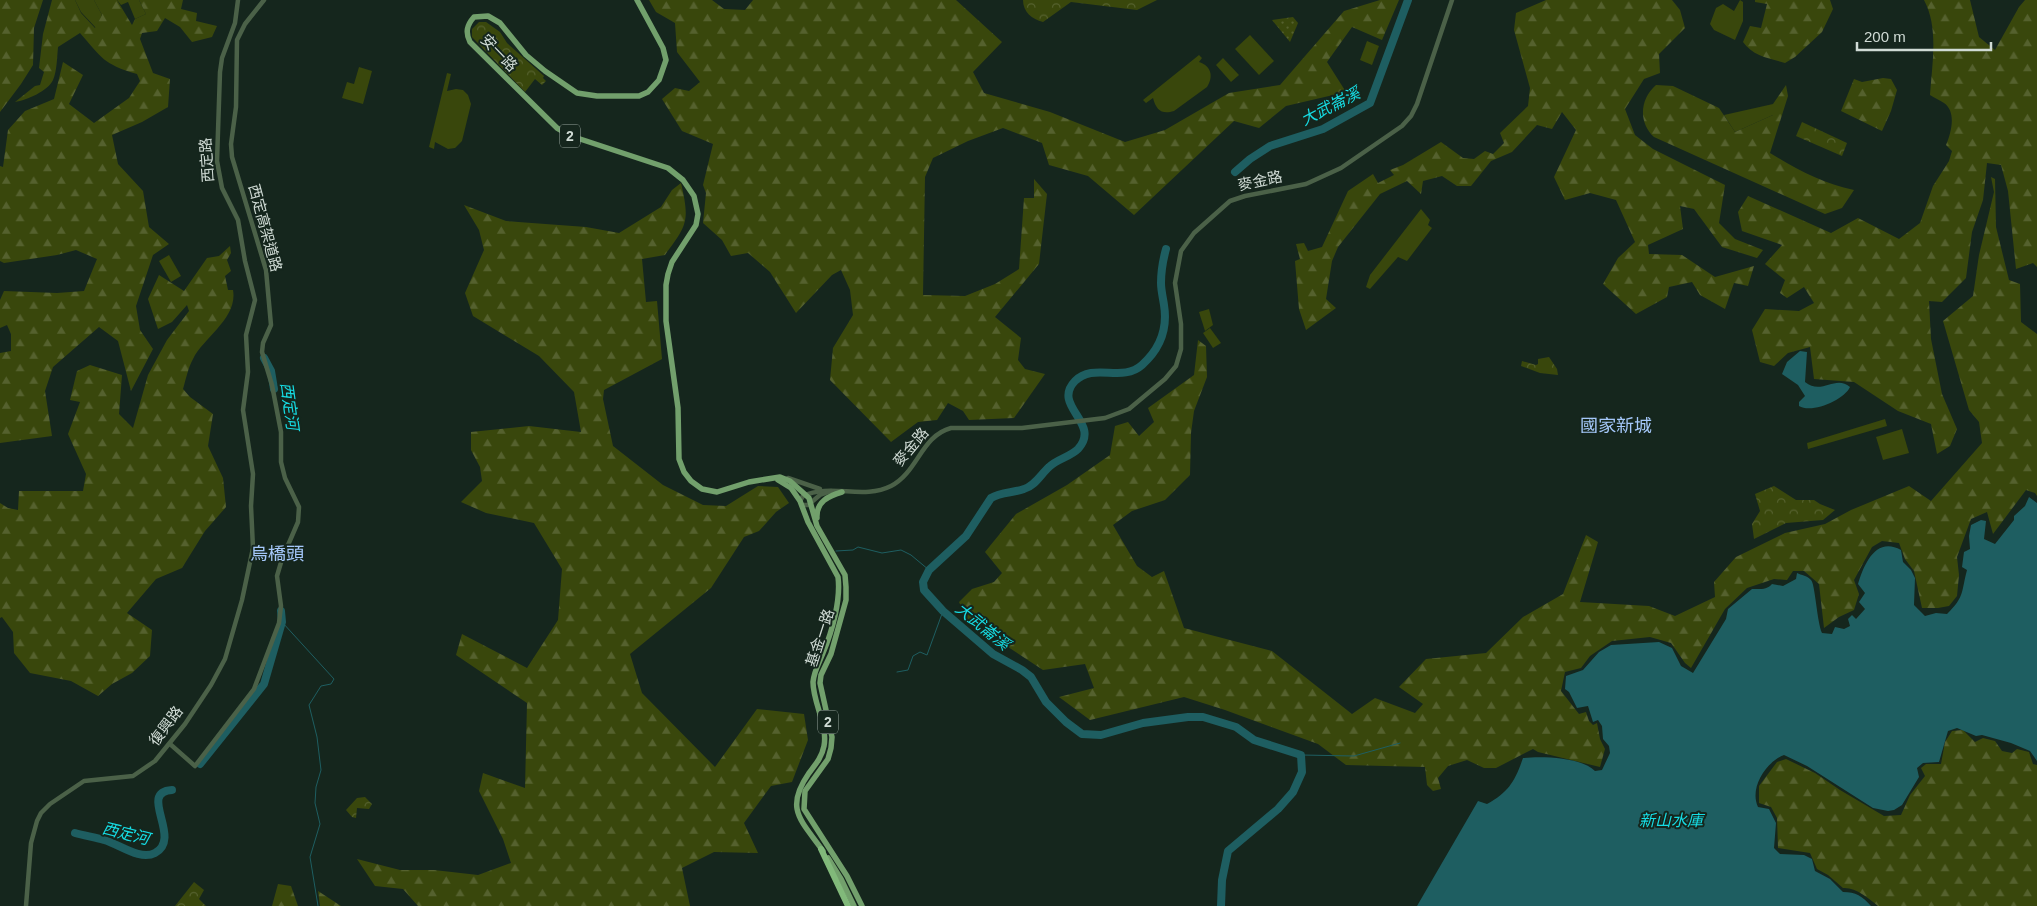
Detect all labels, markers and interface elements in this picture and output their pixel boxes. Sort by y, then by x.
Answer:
scale bar [1857,20,1991,52]
text: 200 m [1864,28,1906,45]
street label: 安一路 [478,31,521,75]
water label: 大武崙溪 [1298,83,1364,129]
road number: 2 [560,124,580,148]
street label: 西定路 [196,137,217,183]
street label: 麥金路 [1236,168,1284,194]
street label: 西定高架道路 [246,182,285,274]
water label: 西定河 [278,381,302,434]
district label: 國家新城 [1580,416,1652,436]
street label: 麥金路 [890,424,932,469]
district label: 烏橋頭 [250,544,304,564]
water label: 大武崙溪 [952,600,1014,654]
street label: 基金一路 [802,607,837,669]
street label: 復興路 [145,703,186,749]
road number: 2 [818,710,838,734]
water label: 新山水庫 [1639,812,1706,829]
water label: 西定河 [101,819,154,848]

